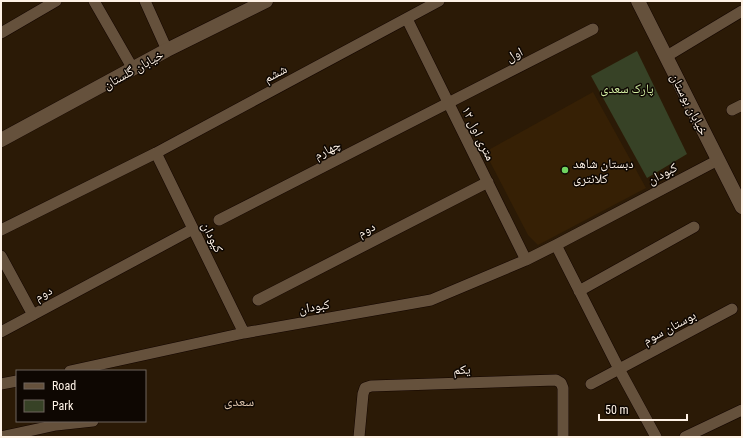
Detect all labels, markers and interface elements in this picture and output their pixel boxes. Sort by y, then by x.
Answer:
street label: اول [503,44,526,66]
street label: خیابان گلستان [101,47,166,93]
street label: ششم [261,61,290,87]
street label: خیابان بوستان [667,71,712,138]
park label: پارک سعدی [600,81,654,97]
street label: ۱۲ متری اول [458,104,498,163]
street label: چهارم [311,136,344,163]
place label: دبستان شاهد کلانتری [573,156,634,187]
street label: کبودان [645,159,681,188]
marker: دبستان شاهد کلانتری [560,165,570,175]
street label: کیودان [198,219,227,256]
street label: دوم [355,219,378,241]
street label: دوم [32,283,55,305]
street label: کبودان [297,296,332,318]
street label: بوستان سوم [640,307,699,349]
street label: یکم [453,362,471,378]
legend [16,370,146,422]
text: Road [52,379,76,393]
district label: سعدی [224,393,254,410]
scale bar [599,396,687,422]
text: Park [52,399,74,413]
text: 50 m [605,403,629,417]

